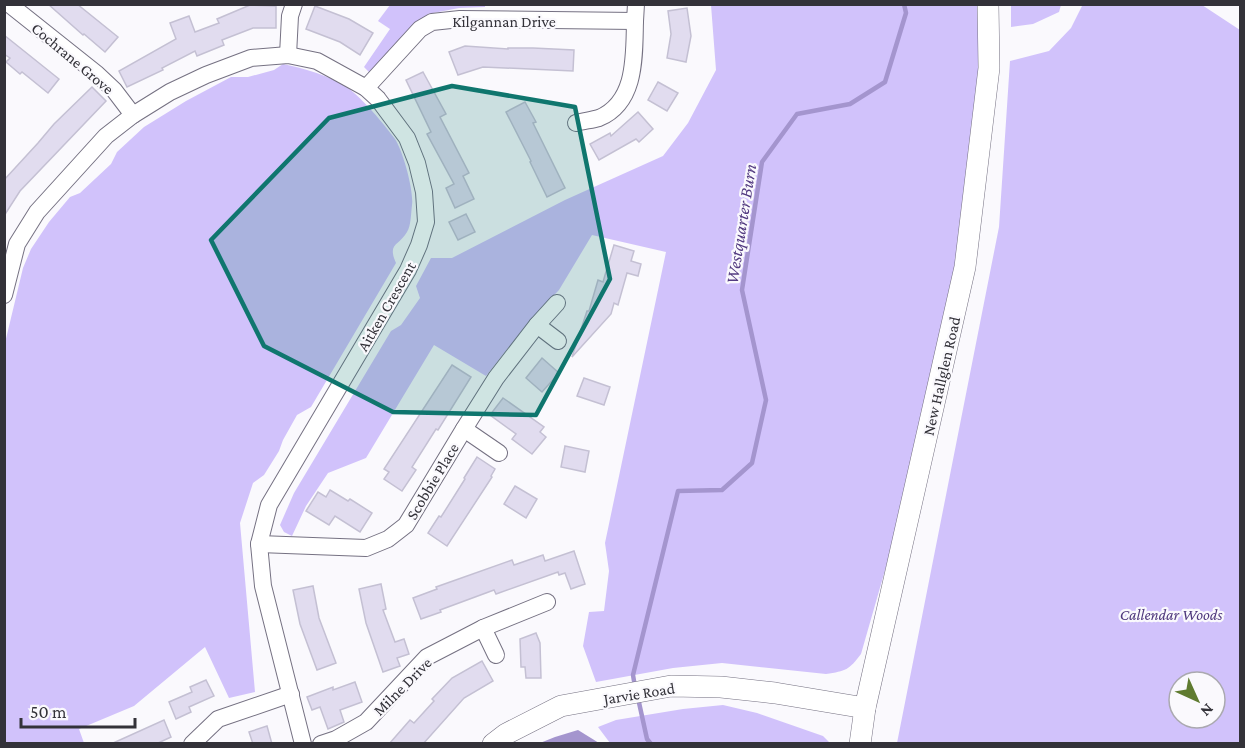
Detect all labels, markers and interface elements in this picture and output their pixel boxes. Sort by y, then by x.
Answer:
street label: Kilgannan Drive [452,13,556,31]
street label: Cochrane Grove [28,19,117,98]
water label: Westquarter Burn [722,163,760,285]
street label: Aitken Crescent [354,258,419,354]
street label: New Hallglen Road [920,314,965,437]
street label: Scobbie Place [403,440,462,522]
park label: Callendar Woods [1120,606,1222,623]
street label: Milne Drive [370,654,435,719]
north arrow [1167,670,1227,730]
street label: Jarvie Road [600,679,677,709]
scale bar [21,691,135,729]
text: N [1197,700,1217,720]
text: 50 m [30,702,67,722]

